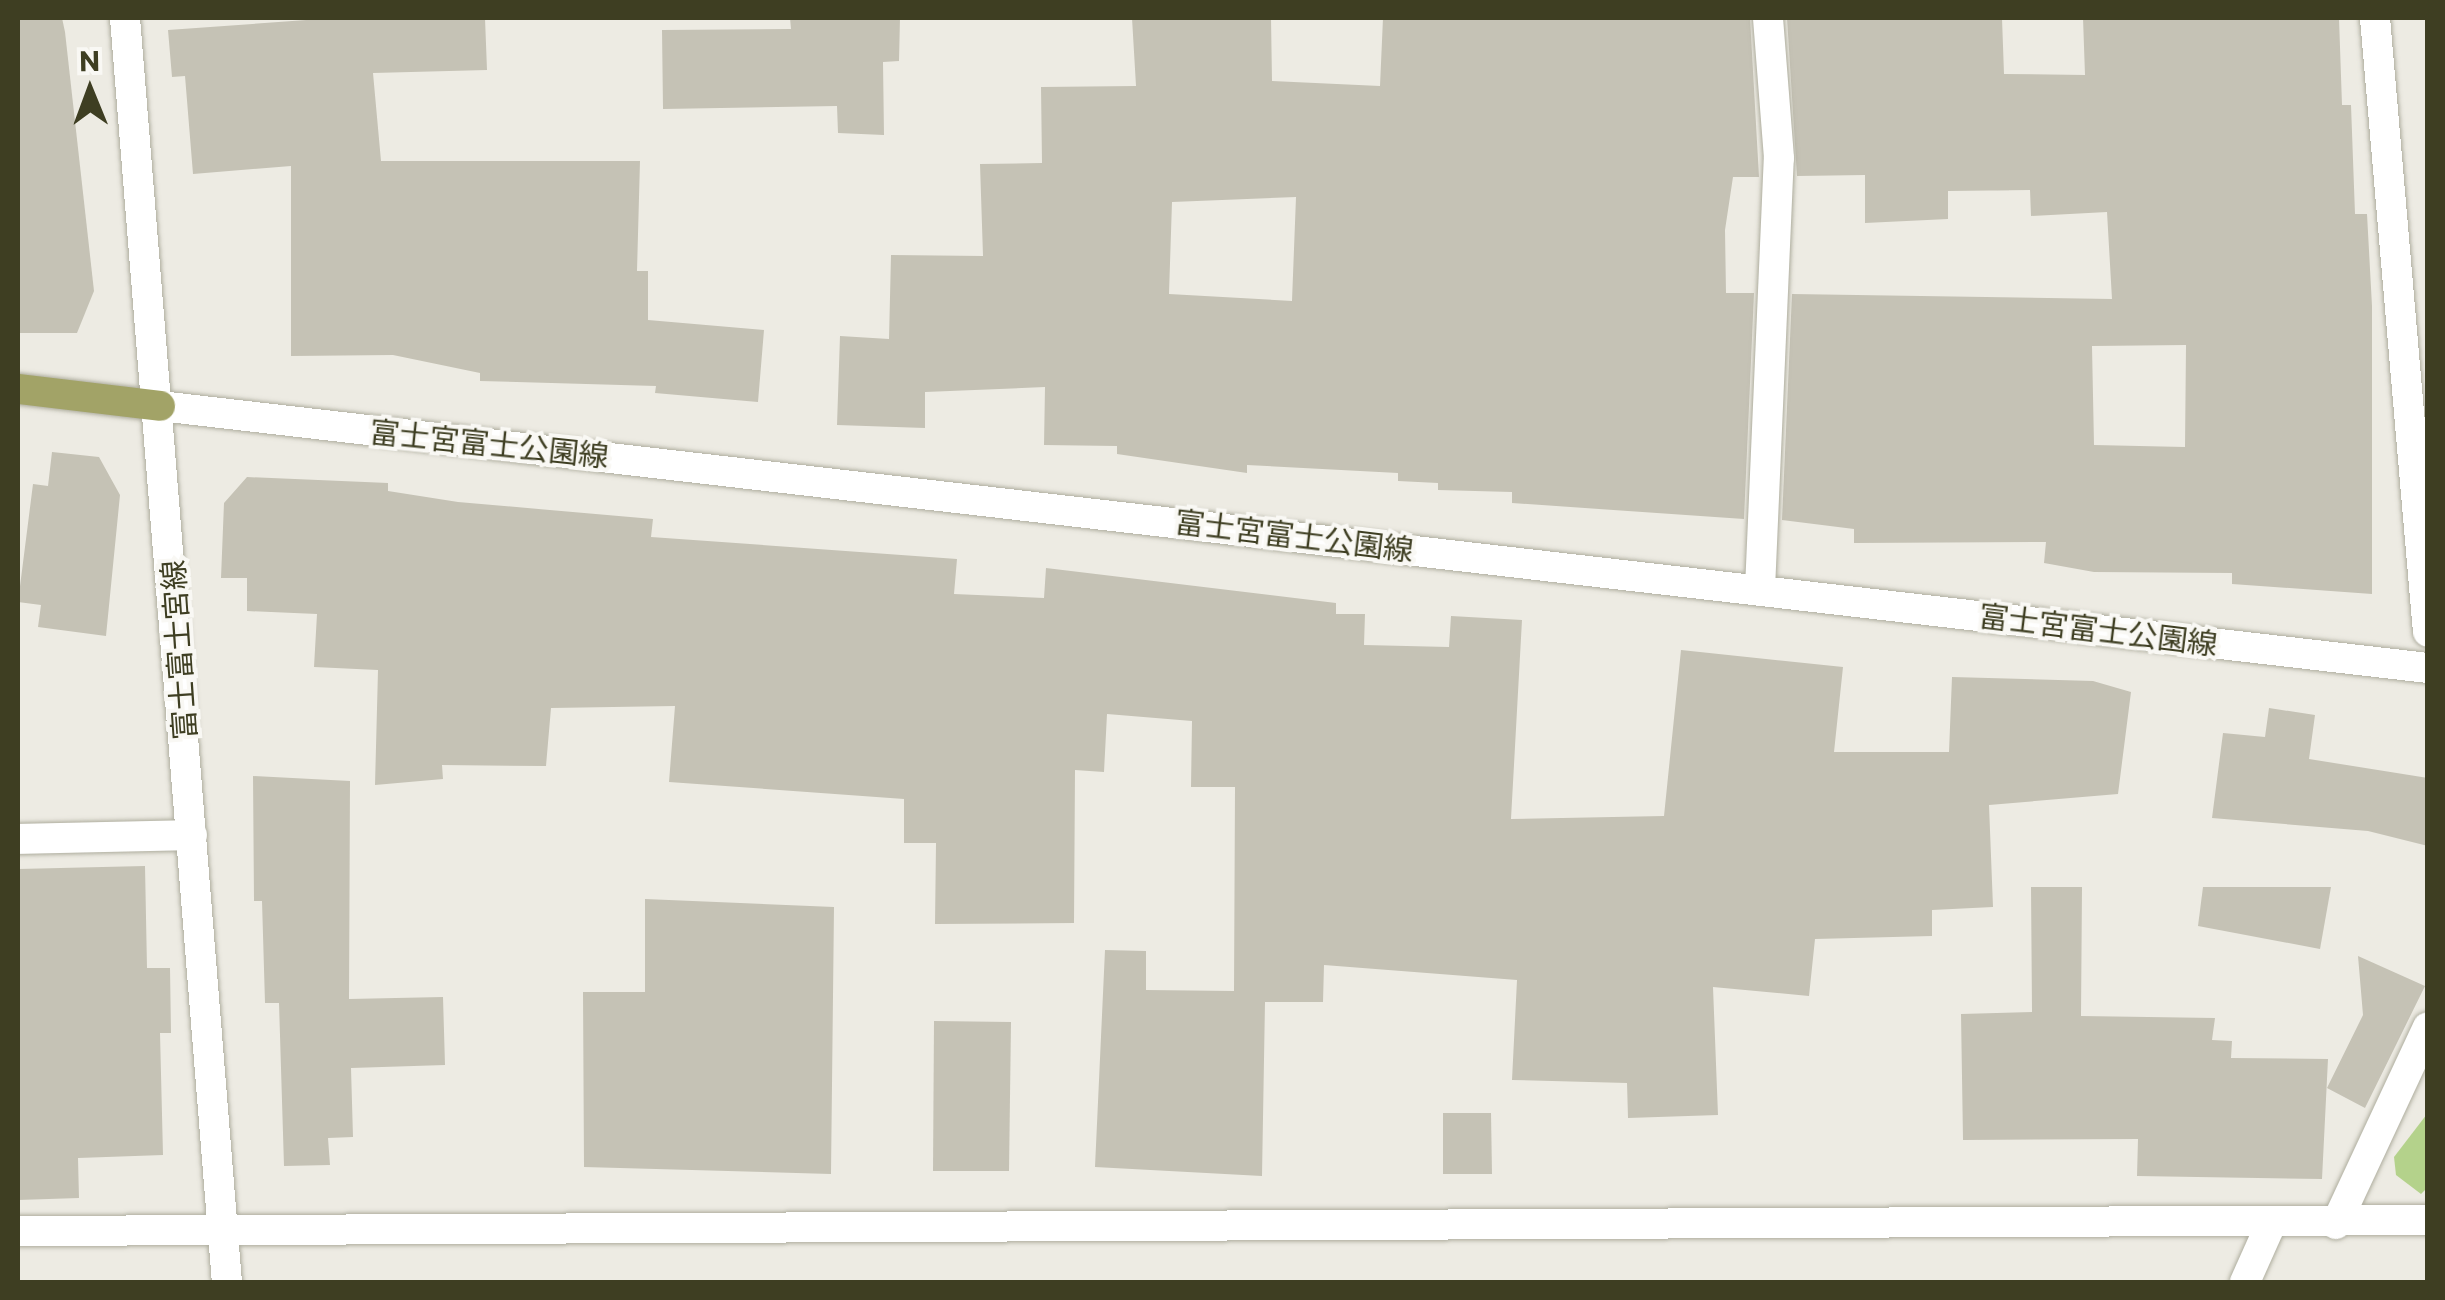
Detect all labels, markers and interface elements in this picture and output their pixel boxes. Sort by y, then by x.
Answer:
north arrow [40,40,140,140]
text: N [79,43,100,77]
street label: 富士宮富士公園線 [368,413,610,473]
street label: 富士宮富士公園線 [1173,503,1415,567]
street label: 富士富士宮線 [154,559,202,741]
street label: 富士宮富士公園線 [1977,597,2219,661]

